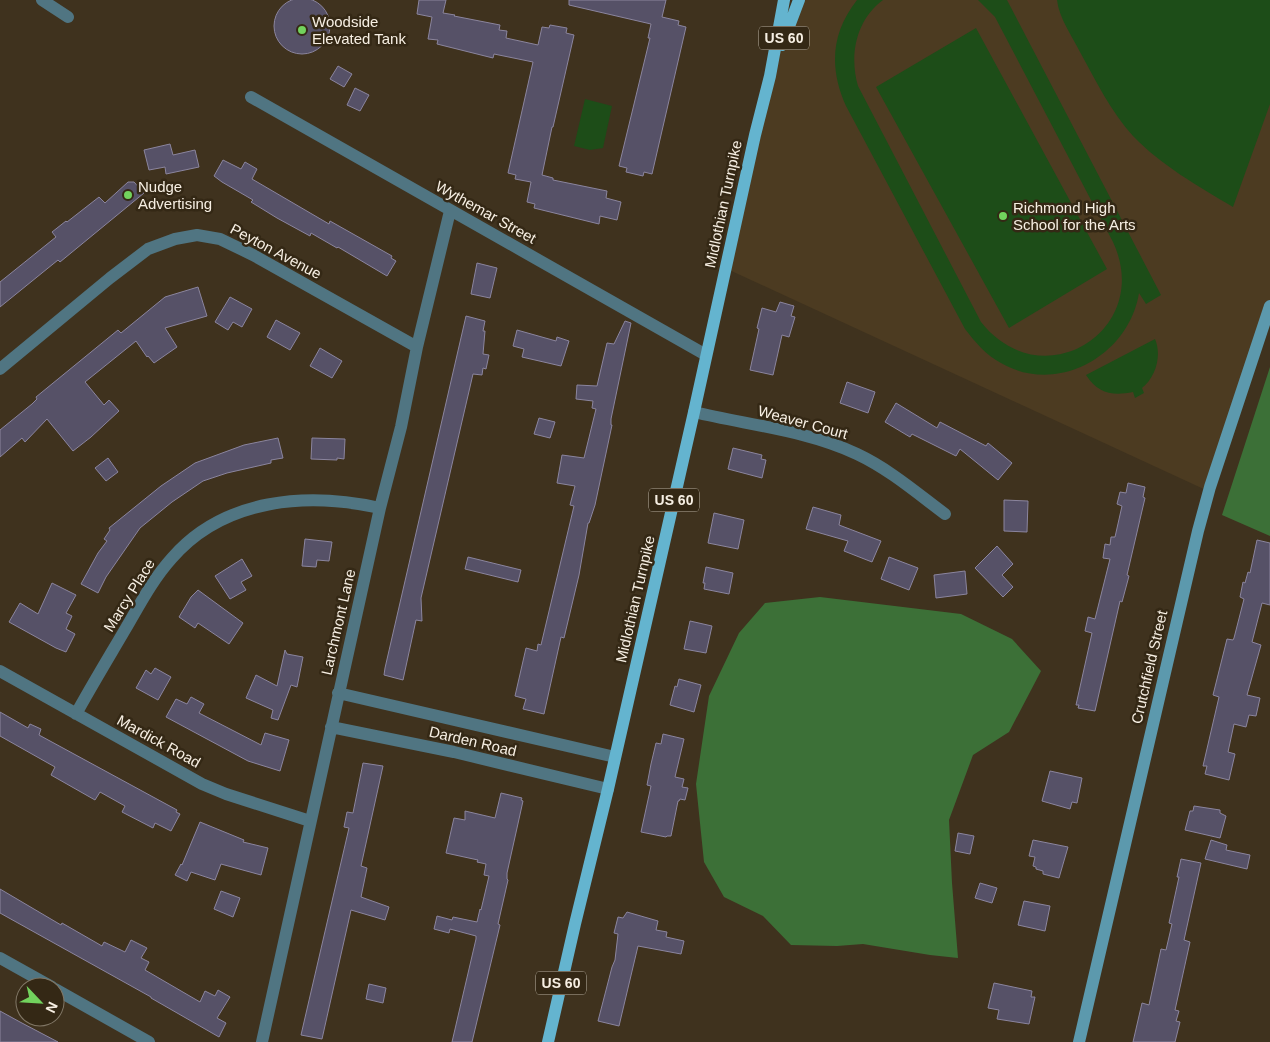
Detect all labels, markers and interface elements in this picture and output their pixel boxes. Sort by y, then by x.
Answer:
place label: Woodside Elevated Tank [312,13,406,47]
marker: Woodside Elevated Tank [296,24,308,36]
road number: US 60 [759,26,809,49]
street label: Midlothian Turnpike [701,139,745,269]
street label: Wythemar Street [433,177,540,247]
place label: Nudge Advertising [138,178,212,212]
marker: Nudge Advertising [122,189,134,201]
place label: Richmond High School for the Arts [1013,199,1136,233]
marker: Richmond High School for the Arts [997,210,1009,222]
street label: Peyton Avenue [228,220,324,282]
street label: Weaver Court [756,402,851,442]
road number: US 60 [649,488,699,512]
street label: Midlothian Turnpike [612,534,658,664]
street label: Marcy Place [100,556,158,634]
street label: Larchmont Lane [318,567,358,677]
street label: Crutchfield Street [1128,608,1171,725]
street label: Mardick Road [114,711,204,771]
street label: Darden Road [428,723,518,759]
road number: US 60 [536,971,586,994]
north arrow [15,977,65,1027]
text: N [42,1000,61,1015]

